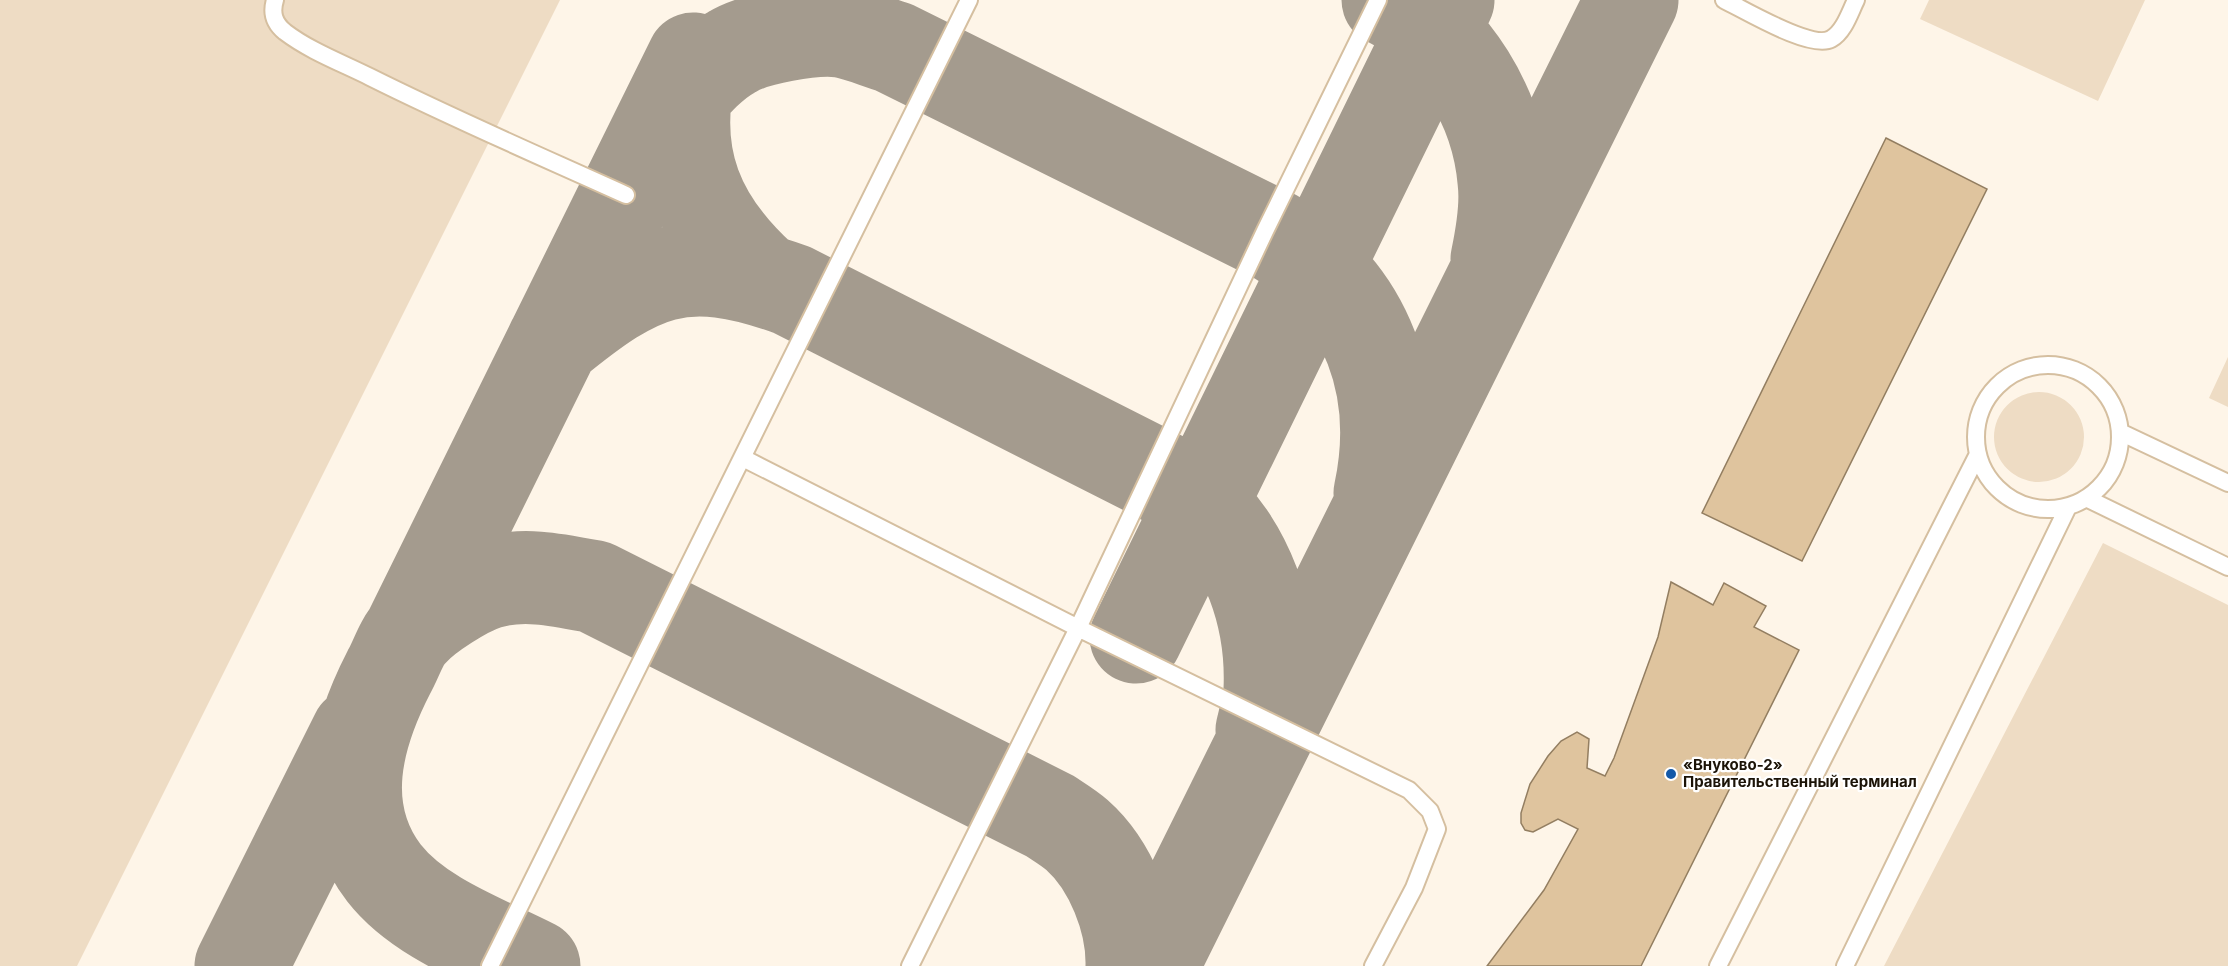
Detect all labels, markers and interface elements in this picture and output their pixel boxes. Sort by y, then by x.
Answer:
place label: «Внуково-2» Правительственный терминал [1683,755,1917,791]
marker: «Внуково-2» Правительственный терминал [1664,767,1678,781]

